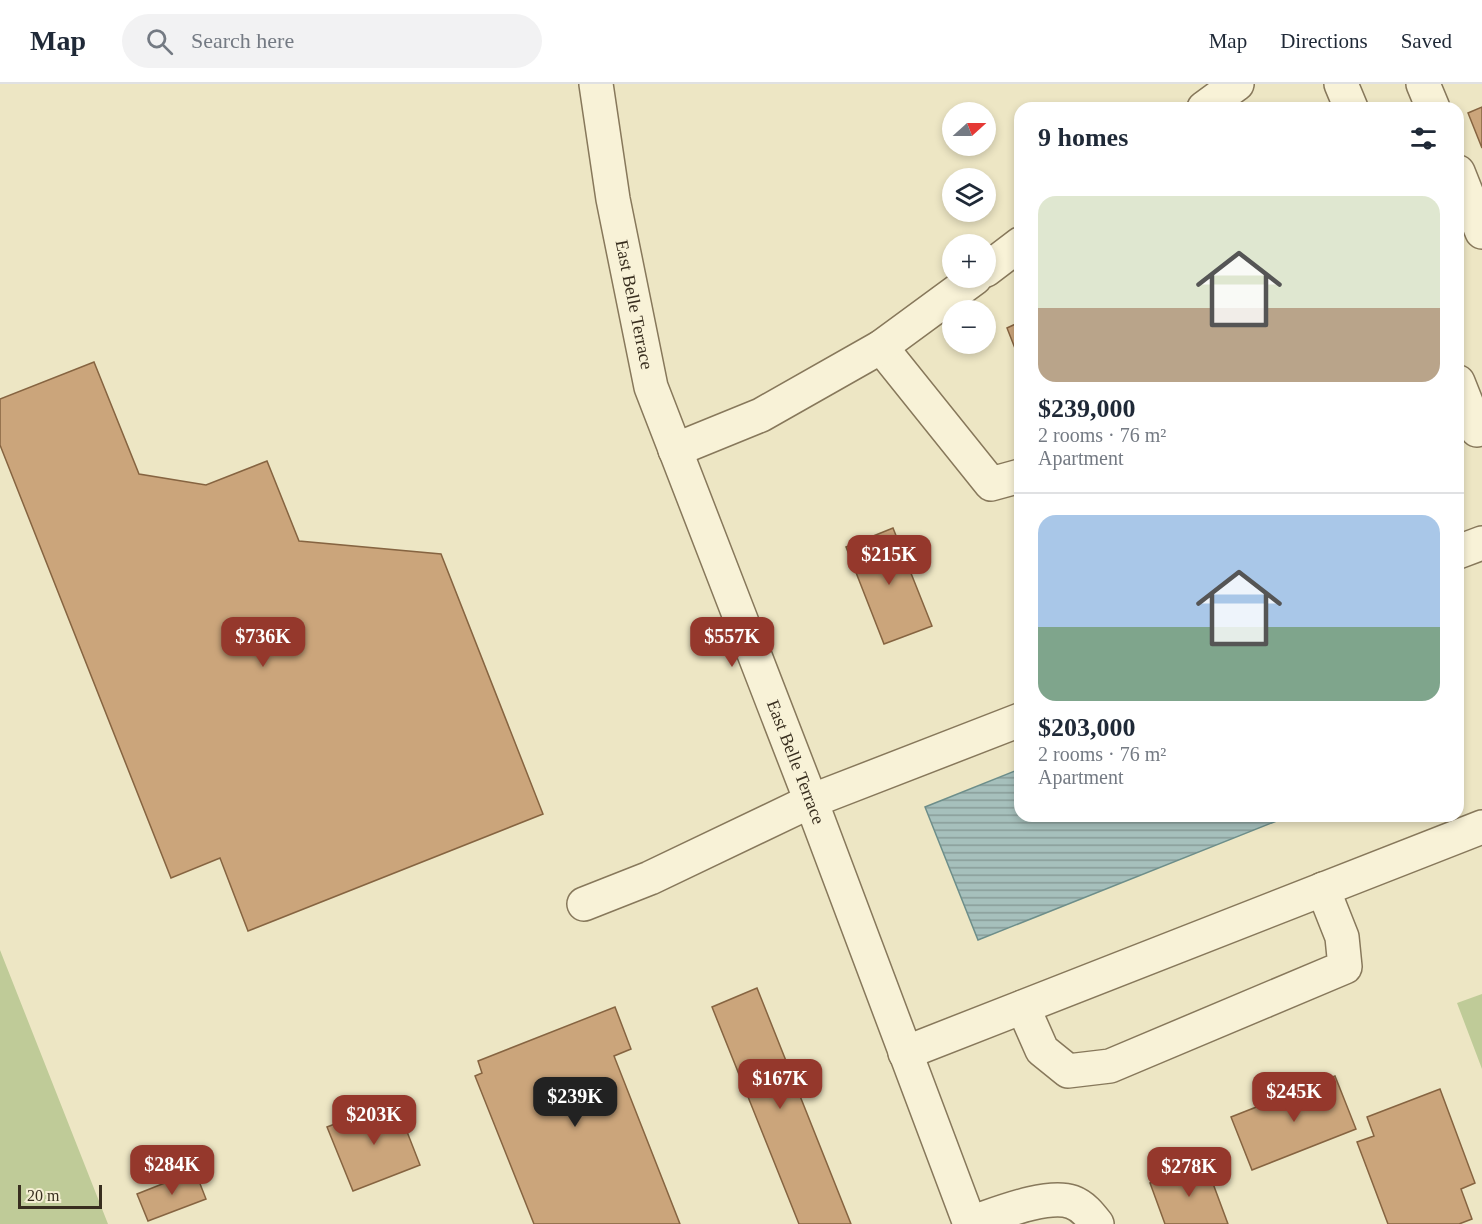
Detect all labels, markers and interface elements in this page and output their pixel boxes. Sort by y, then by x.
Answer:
search box [122,14,542,68]
text: Map [30,25,86,56]
icon: search [143,25,176,58]
text: Search here [191,28,294,53]
text: Map [1209,29,1247,53]
text: Directions [1280,29,1368,53]
text: Saved [1401,29,1452,53]
north arrow [942,102,996,156]
map controls [942,102,996,354]
icon: filters [1407,122,1440,155]
text: 9 homes [1038,123,1128,152]
button: layers [942,168,996,222]
button: + [942,234,996,288]
icon: home [1185,235,1293,343]
street label: East Belle Terrace [612,238,657,371]
button: − [942,300,996,354]
text: $239,000 [1038,394,1136,423]
text: 2 rooms · 76 m² [1038,424,1166,446]
text: Apartment [1038,447,1124,469]
pin: $215K [847,535,931,586]
text: $215K [861,543,917,565]
icon: home [1185,554,1293,662]
pin: $736K [221,617,305,668]
pin: $557K [690,617,774,668]
text: $736K [235,625,291,647]
text: $557K [704,625,760,647]
street label: East Belle Terrace [763,697,829,827]
text: $203,000 [1038,713,1136,742]
text: 2 rooms · 76 m² [1038,743,1166,765]
text: Apartment [1038,766,1124,788]
pin: $167K [738,1059,822,1110]
text: $167K [752,1067,808,1089]
pin: $245K [1252,1072,1336,1123]
pin: $239K [533,1077,617,1128]
text: $245K [1266,1080,1322,1102]
text: $239K [547,1085,603,1107]
pin: $203K [332,1095,416,1146]
text: $203K [346,1103,402,1125]
pin: $284K [130,1145,214,1196]
pin: $278K [1147,1147,1231,1198]
text: $284K [144,1153,200,1175]
text: $278K [1161,1155,1217,1177]
scale bar [18,1182,102,1210]
text: 20 m [27,1187,59,1204]

